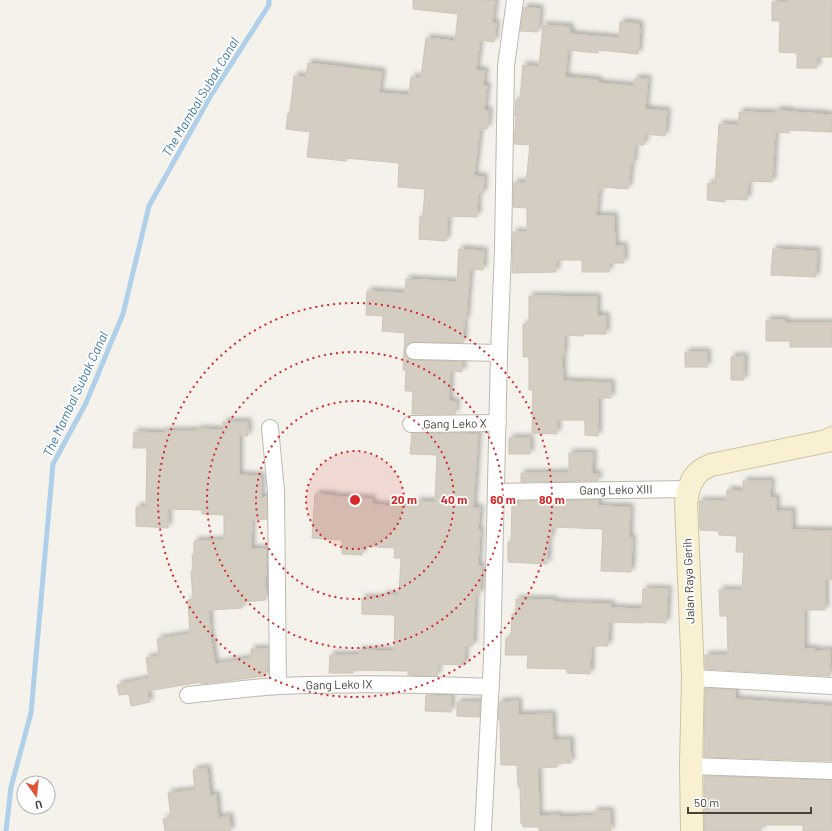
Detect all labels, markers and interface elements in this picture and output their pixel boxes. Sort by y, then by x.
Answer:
water label: The Mambal Subak Canal [158,34,242,160]
water label: The Mambal Subak Canal [39,329,111,459]
street label: Gang Leko X [423,415,487,431]
street label: Gang Leko XIII [579,481,653,497]
text: 20 m [391,492,417,506]
text: 40 m [441,492,467,506]
text: 60 m [490,492,516,506]
text: 80 m [539,492,565,506]
centre of rings [348,493,362,507]
street label: Jalan Raya Gerih [680,538,696,624]
street label: Gang Leko IX [305,676,373,692]
north arrow [16,775,56,815]
scale bar [688,789,811,815]
text: 50 m [694,795,719,809]
text: U [34,798,44,812]

